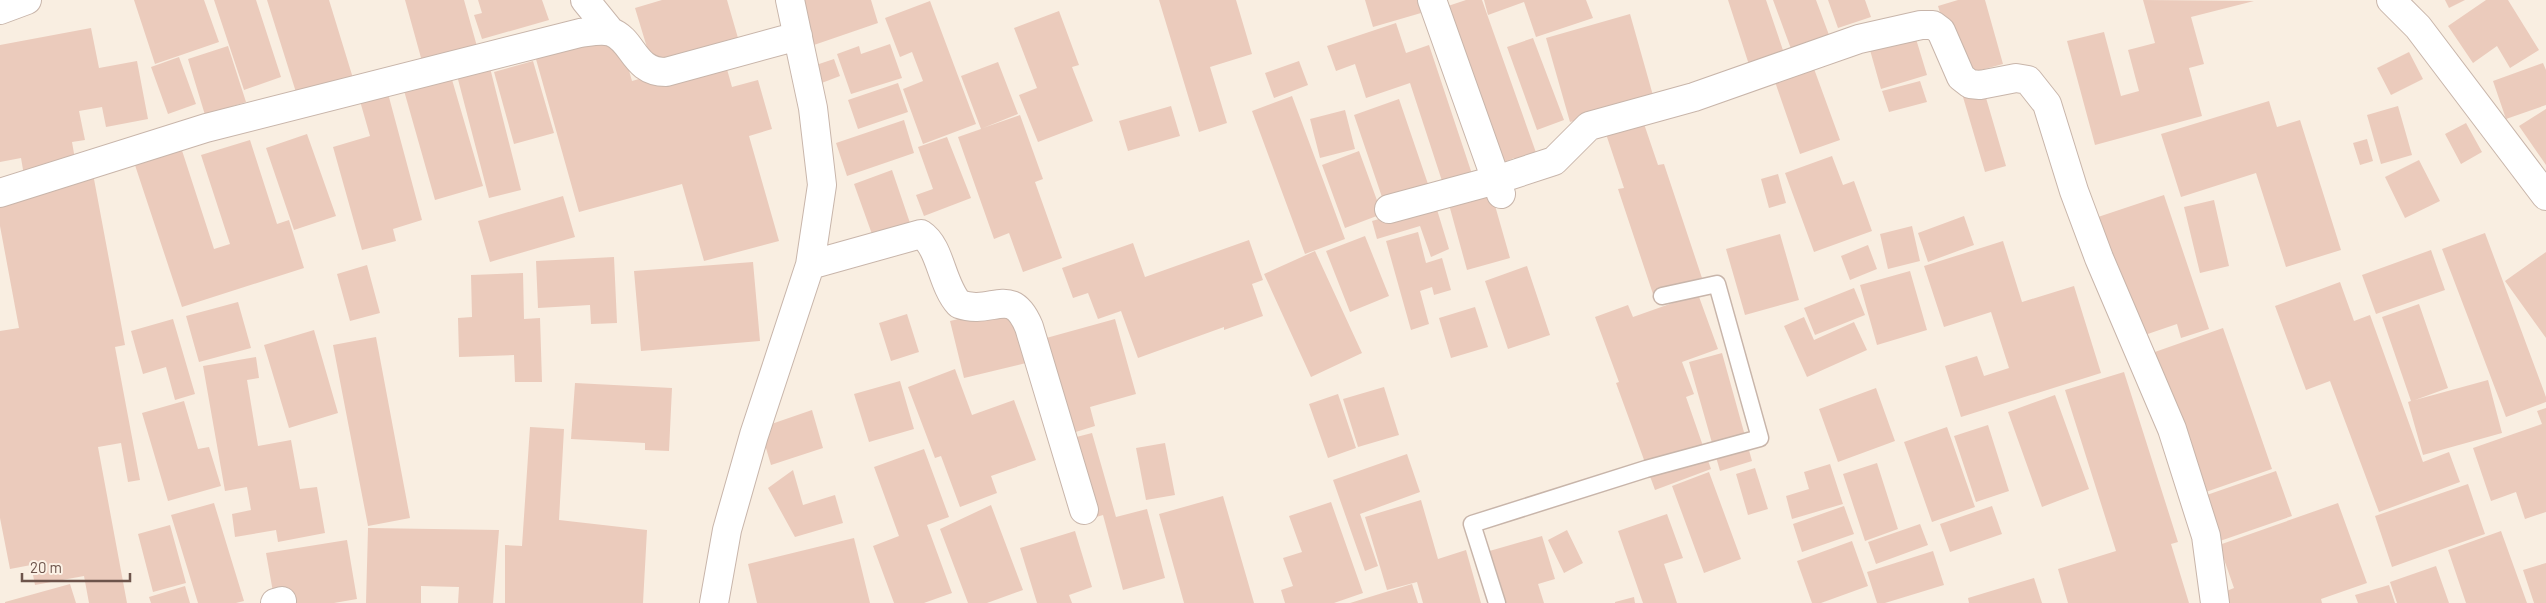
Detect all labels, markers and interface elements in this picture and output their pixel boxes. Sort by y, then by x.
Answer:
scale bar [22,550,130,582]
text: 20 m [30,558,62,576]

